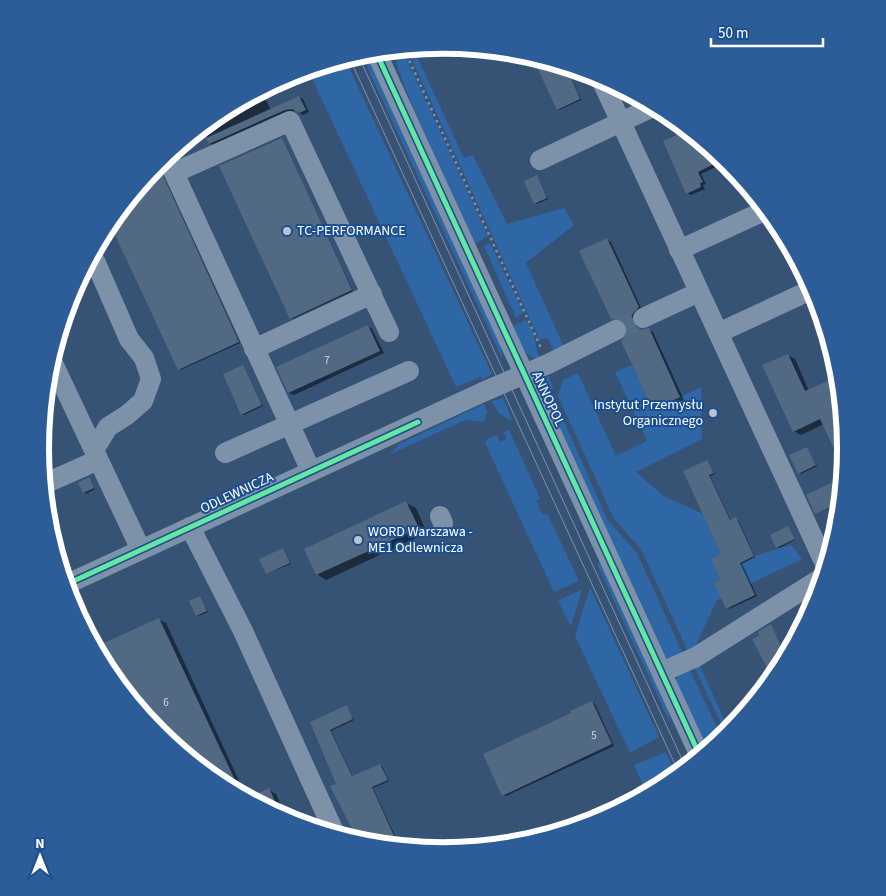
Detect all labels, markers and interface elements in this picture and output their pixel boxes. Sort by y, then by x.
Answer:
scale bar [711,15,824,47]
text: 50 m [718,23,748,44]
place label: TC-PERFORMANCE [297,221,406,241]
marker: TC-PERFORMANCE [281,225,293,237]
house number: 7 [324,353,330,368]
street label: ANNOPOL [526,368,570,430]
place label: Instytut Przemysłu Organicznego [594,395,703,431]
marker: Instytut Przemysłu Organicznego [707,407,719,419]
street label: ODLEWNICZA [197,467,277,519]
place label: WORD Warszawa - ME1 Odlewnicza [368,522,473,558]
marker: WORD Warszawa - ME1 Odlewnicza [352,534,364,546]
house number: 6 [163,695,169,710]
house number: 5 [591,728,597,743]
north arrow [15,831,65,881]
text: N [35,834,45,854]

